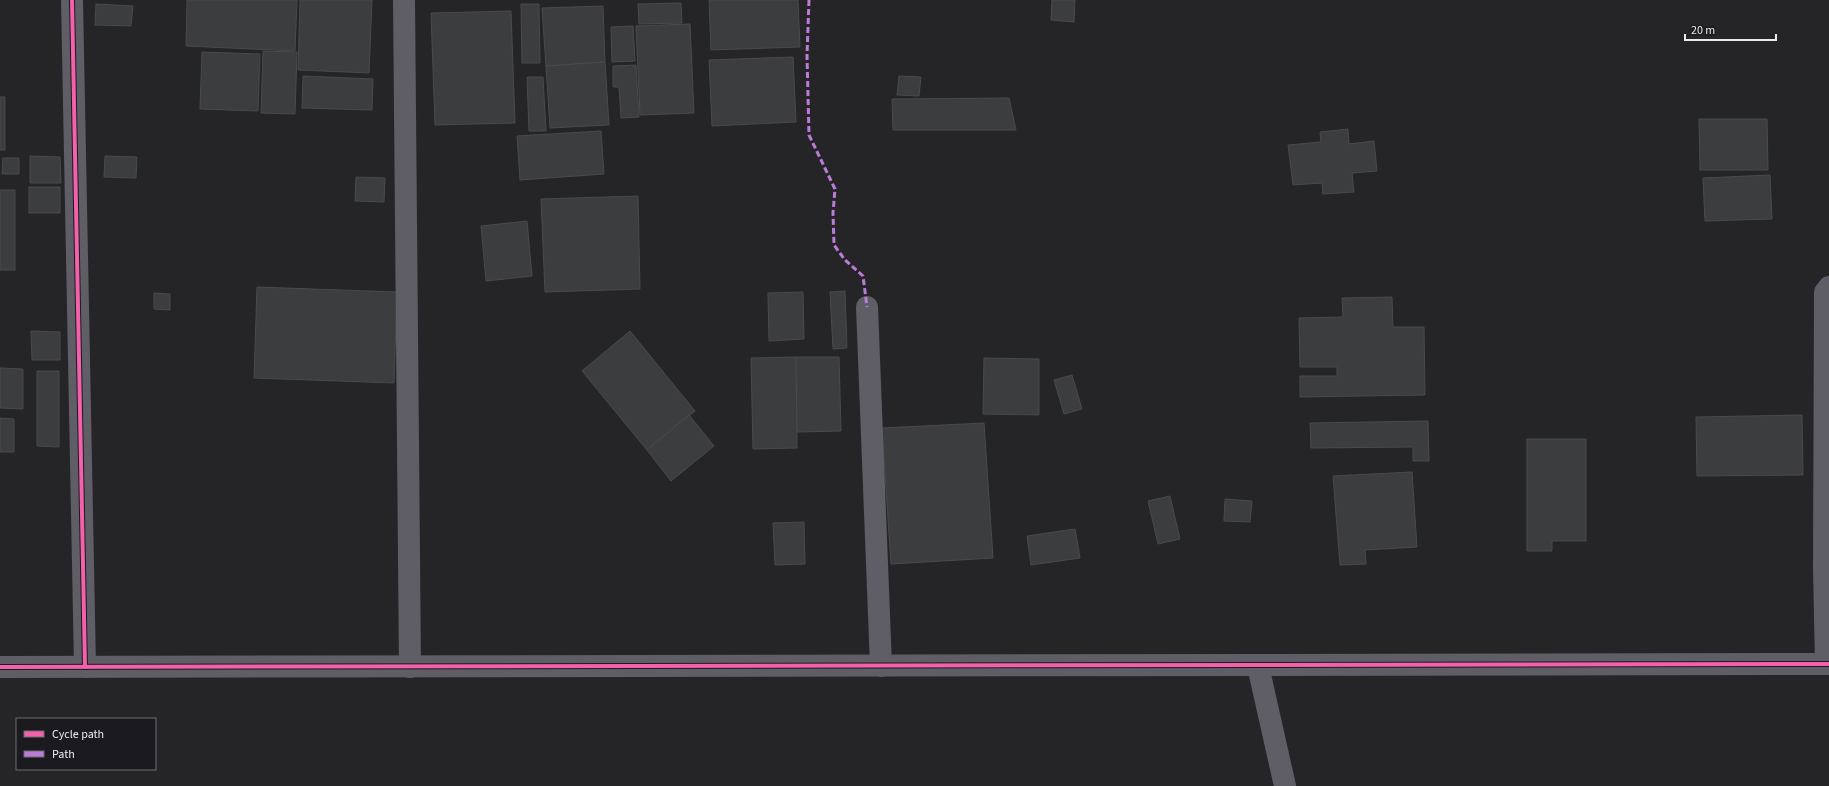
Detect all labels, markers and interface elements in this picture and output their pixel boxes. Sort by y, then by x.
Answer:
scale bar [1685,16,1776,42]
text: 20 m [1691,22,1715,39]
legend [16,718,156,770]
text: Cycle path [52,726,104,743]
text: Path [52,746,75,763]

